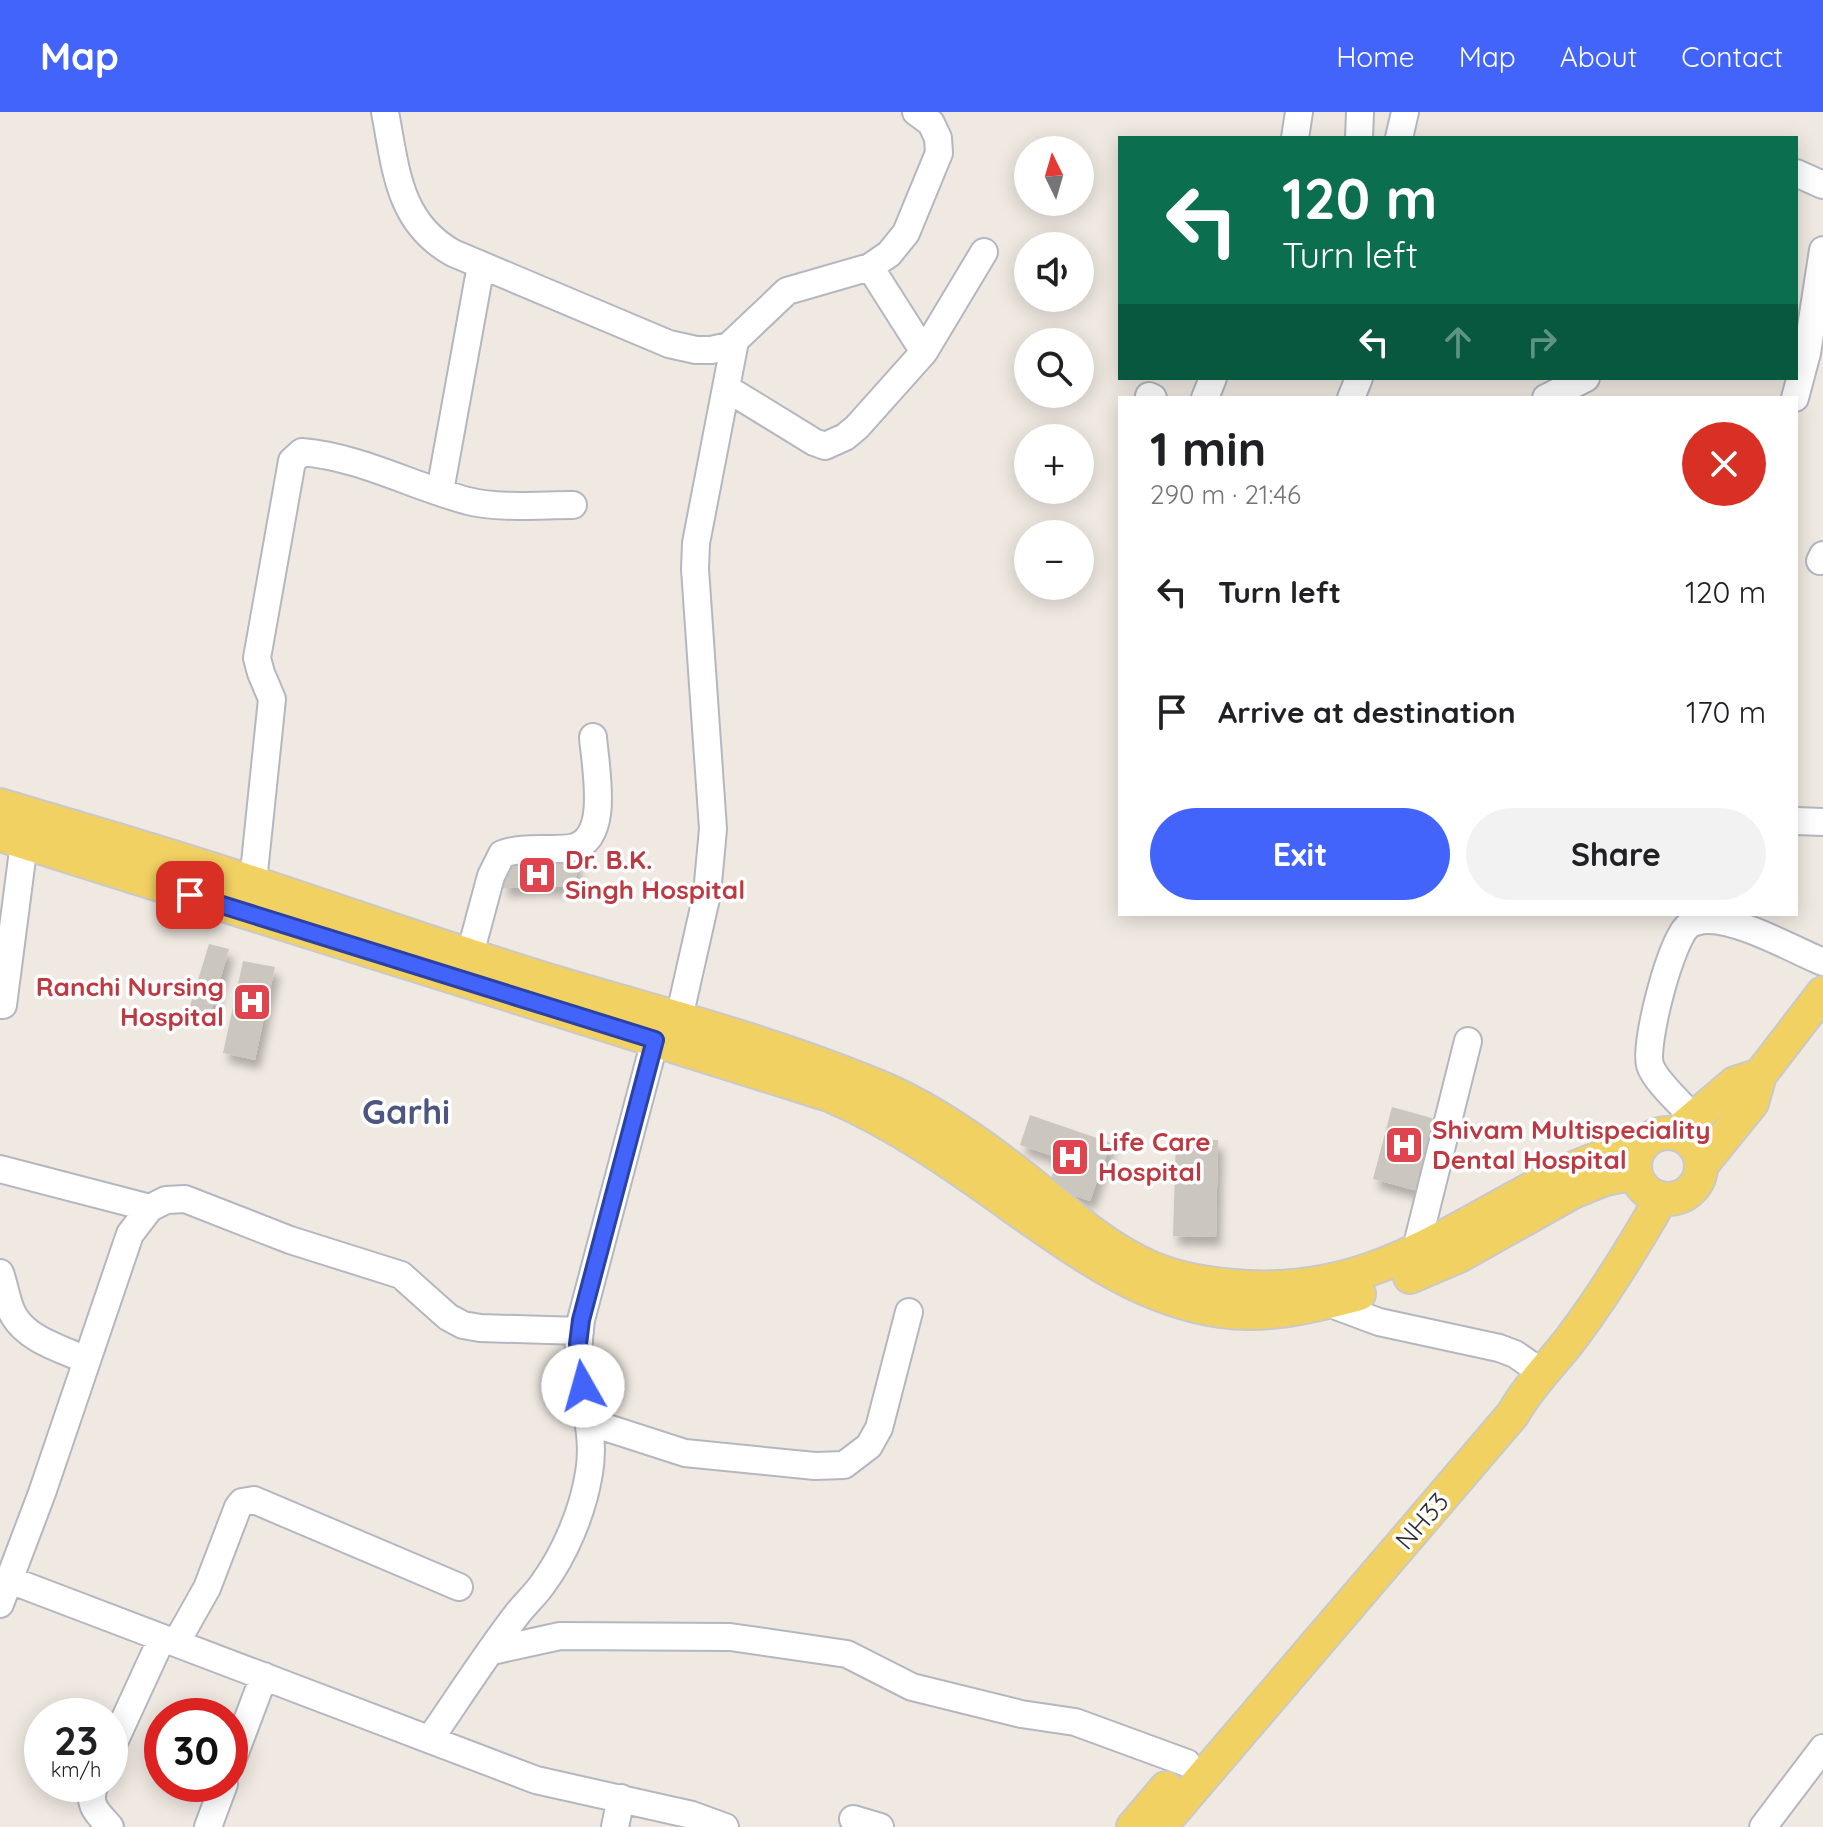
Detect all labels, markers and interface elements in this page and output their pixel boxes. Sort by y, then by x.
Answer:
text: Map [40,32,119,80]
text: Home [1336,39,1415,74]
text: Map [1459,39,1516,74]
text: About [1560,39,1637,74]
text: Contact [1681,39,1783,74]
north arrow [1014,136,1094,216]
map controls [1014,136,1094,600]
text: 120 m [1282,163,1437,233]
icon: left [1150,168,1254,272]
button: sound [1014,232,1094,312]
text: Turn left [1282,232,1418,277]
icon: left [1352,320,1396,364]
icon: ahead [1436,320,1480,364]
icon: right [1520,320,1564,364]
button: search [1014,328,1094,408]
text: 1 min [1150,418,1266,478]
button: close [1682,422,1766,506]
button: + [1014,424,1094,504]
text: 290 m · 21:46 [1150,478,1301,511]
button: − [1014,520,1094,600]
icon: left [1150,570,1194,614]
text: Turn left [1218,573,1341,611]
text: 120 m [1685,573,1766,611]
icon: arrive [1150,690,1194,734]
text: Arrive at destination [1218,693,1516,731]
text: 170 m [1686,693,1766,731]
button: Exit [1150,808,1450,900]
button: Share [1466,808,1766,900]
place label: Dr. B.K. Singh Hospital [565,843,745,906]
hospital icon: Dr. B.K. Singh Hospital [516,854,558,896]
pin [156,861,224,929]
icon: arrive [168,873,212,917]
place label: Ranchi Nursing Hospital [36,970,224,1033]
hospital icon: Ranchi Nursing Hospital [231,981,273,1023]
district label: Garhi [362,1090,450,1133]
place label: Shivam Multispeciality Dental Hospital [1432,1113,1711,1176]
hospital icon: Shivam Multispeciality Dental Hospital [1383,1124,1425,1166]
place label: Life Care Hospital [1098,1125,1211,1188]
hospital icon: Life Care Hospital [1049,1136,1091,1178]
position arrow [541,1344,625,1428]
street label: NH33 [1388,1485,1455,1556]
speed limit sign: 30 [144,1698,248,1802]
text: 23 [54,1715,98,1765]
text: km/h [51,1757,101,1782]

